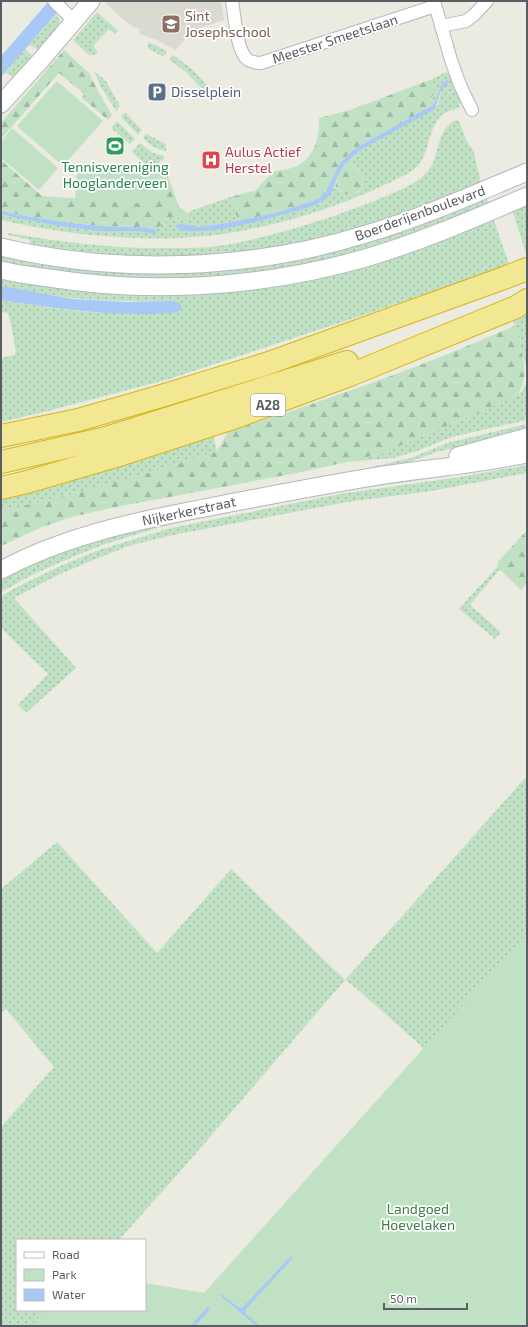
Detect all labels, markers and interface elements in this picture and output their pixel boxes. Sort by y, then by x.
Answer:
place label: Sint Josephschool [185,7,272,40]
street label: Meester Smeetslaan [270,10,400,67]
school or university icon: Sint Josephschool [160,13,182,35]
parking icon: Disselplein [146,81,168,103]
place label: Disselplein [171,83,241,100]
sports icon: Tennisvereniging Hooglanderveen [104,135,126,157]
place label: Aulus Actief Herstel [225,143,302,176]
hospital icon: Aulus Actief Herstel [200,149,222,171]
place label: Tennisvereniging Hooglanderveen [61,158,169,191]
street label: Boerderijenboulevard [352,181,487,244]
road number: A28 [251,394,285,416]
street label: Nijkerkerstraat [140,492,237,529]
park label: Landgoed Hoevelaken [381,1200,455,1233]
legend [16,1239,146,1311]
text: Road [52,1247,80,1261]
text: Park [52,1267,77,1281]
scale bar [384,1285,467,1311]
text: Water [52,1287,86,1301]
text: 50 m [390,1291,417,1305]

